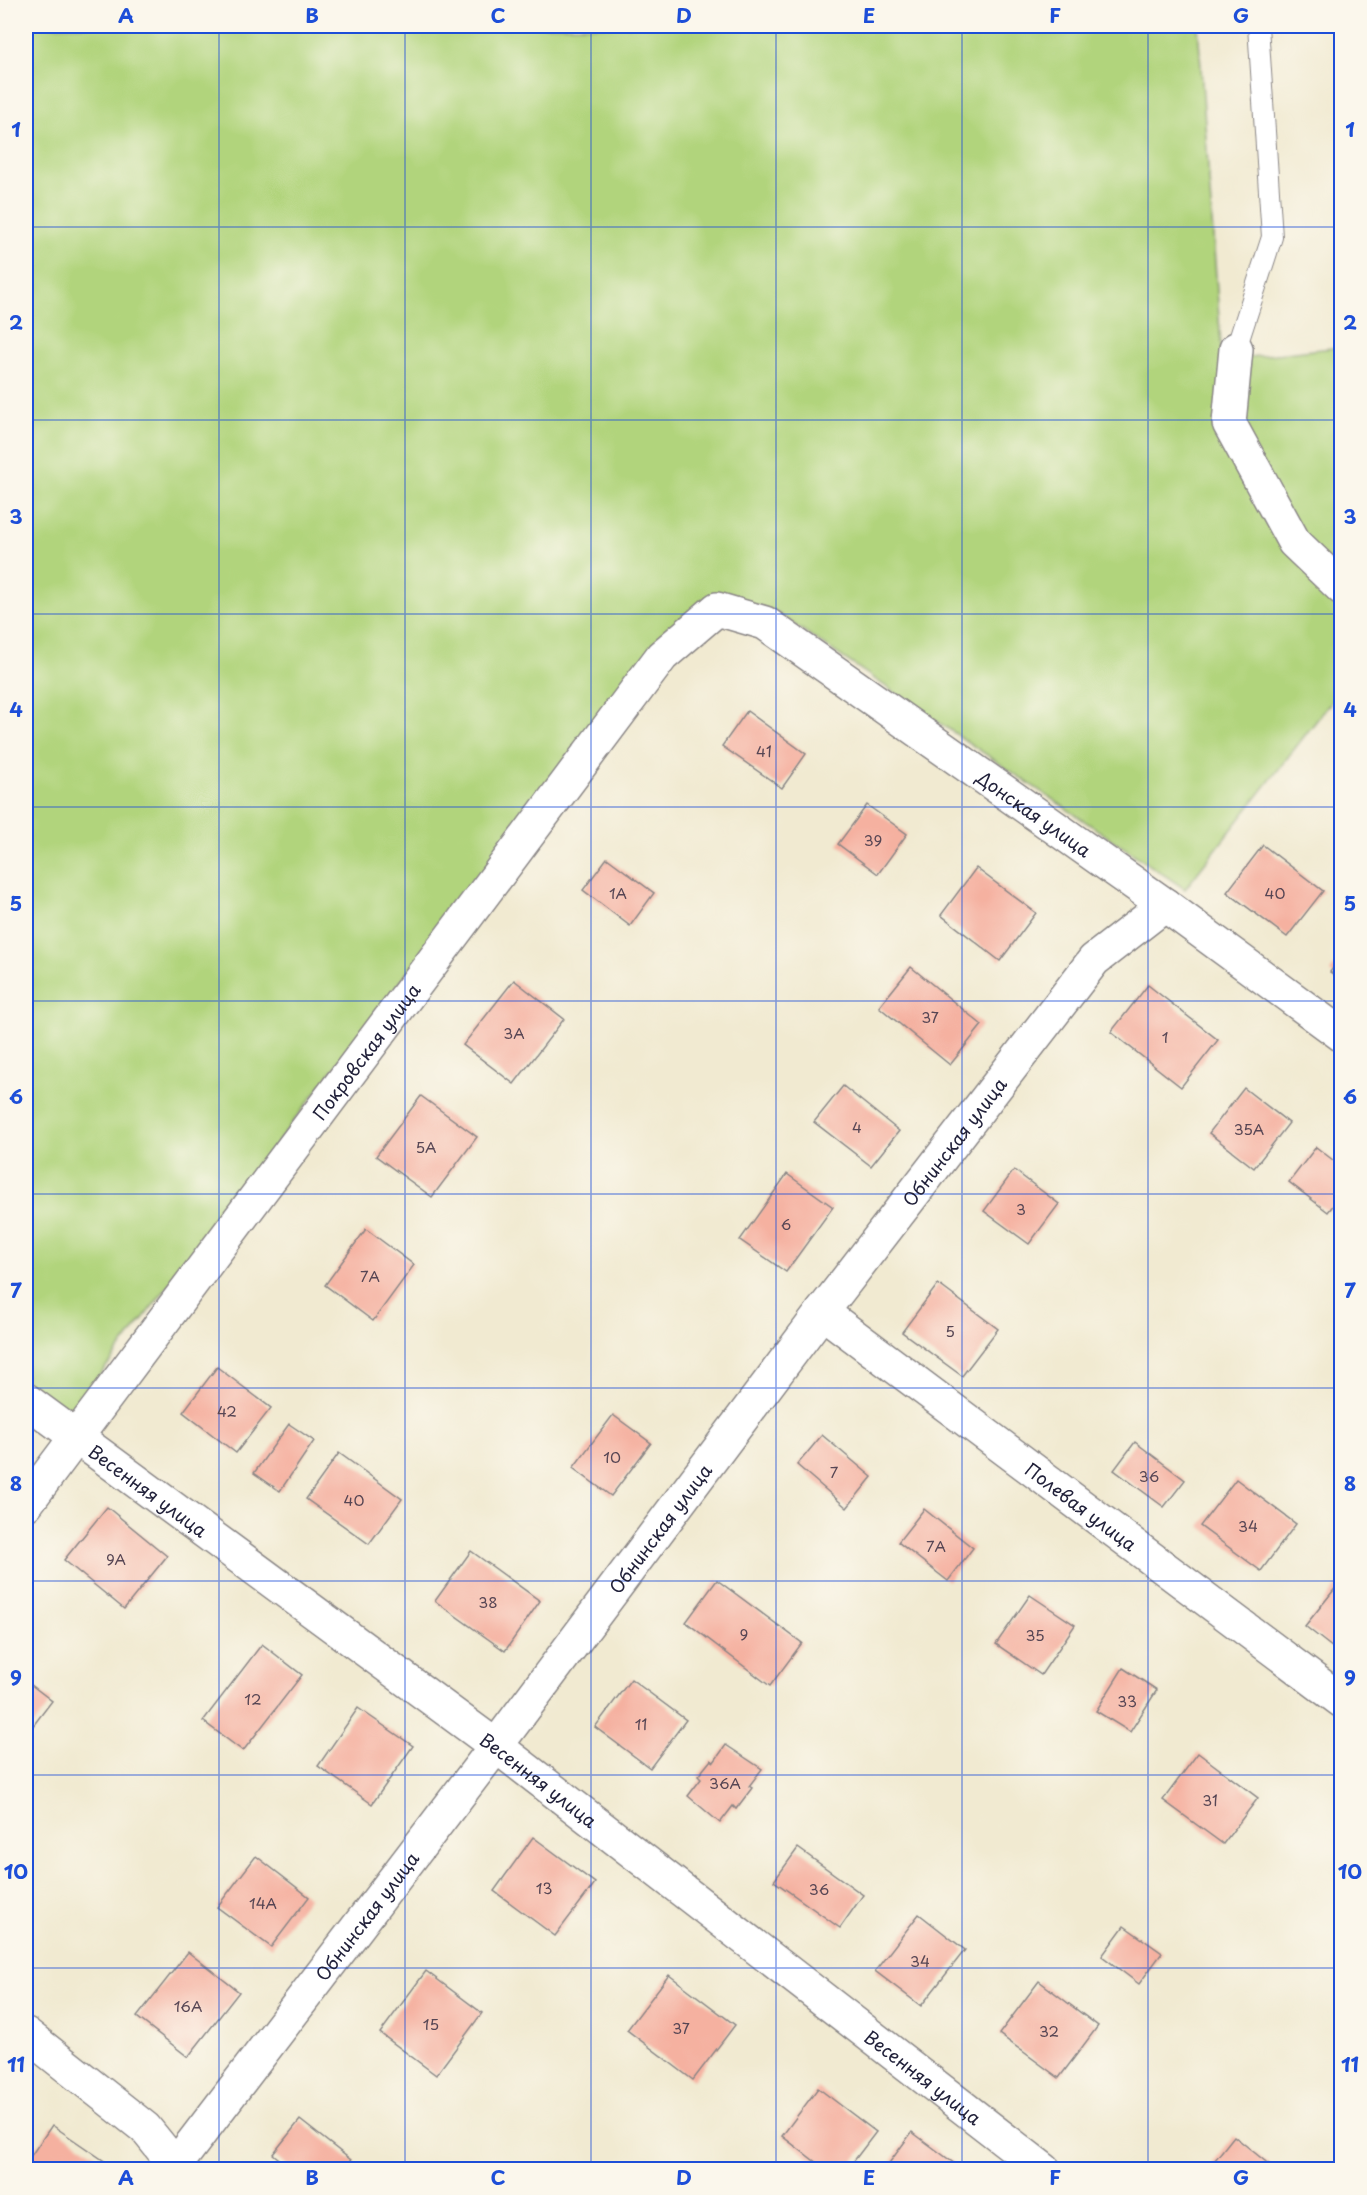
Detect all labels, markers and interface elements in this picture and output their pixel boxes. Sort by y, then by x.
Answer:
text: A [118,0,134,30]
text: B [305,0,319,30]
text: C [490,0,506,30]
text: D [676,0,692,30]
text: E [863,0,875,30]
text: F [1049,0,1061,30]
text: G [1233,0,1249,30]
text: 1 [11,114,21,144]
text: 1 [1345,114,1355,144]
text: 2 [9,307,23,337]
text: 2 [1343,307,1357,337]
text: 3 [9,501,23,531]
text: 3 [1343,501,1357,531]
text: 4 [9,694,23,724]
text: 4 [1343,694,1357,724]
house number: 41 [756,739,772,762]
street label: Донская улица [971,763,1098,863]
house number: 39 [864,828,882,851]
house number: 1А [609,881,627,904]
house number: 40 [1265,881,1285,904]
text: 5 [10,888,22,918]
text: 5 [1344,888,1356,918]
street label: Покровская улица [305,976,426,1125]
house number: 37 [921,1005,939,1028]
house number: 3А [503,1021,525,1044]
house number: 1 [1162,1025,1168,1048]
street label: Обнинская улица [895,1071,1013,1212]
text: 6 [9,1081,23,1111]
text: 6 [1343,1081,1357,1111]
house number: 4 [852,1115,862,1138]
house number: 35А [1234,1117,1264,1140]
house number: 5А [415,1135,437,1158]
house number: 3 [1016,1197,1026,1220]
house number: 6 [781,1212,791,1235]
house number: 7А [360,1264,380,1287]
text: 7 [10,1275,22,1305]
text: 7 [1344,1275,1356,1305]
house number: 5 [945,1319,955,1342]
house number: 42 [217,1399,237,1422]
street label: Весенняя улица [83,1437,214,1543]
house number: 10 [603,1445,621,1468]
street label: Полевая улица [1020,1455,1143,1557]
street label: Обнинская улица [602,1457,718,1599]
house number: 7 [830,1460,839,1483]
house number: 36 [1139,1464,1159,1487]
text: 8 [10,1468,22,1498]
text: 8 [1344,1468,1356,1498]
house number: 40 [344,1488,364,1511]
house number: 34 [1238,1514,1258,1537]
house number: 7А [926,1534,946,1557]
house number: 9А [106,1547,126,1570]
house number: 38 [478,1590,498,1613]
house number: 9 [740,1622,748,1645]
house number: 35 [1025,1623,1045,1646]
text: 9 [10,1662,22,1692]
text: 9 [1344,1662,1356,1692]
house number: 12 [244,1687,262,1710]
house number: 33 [1117,1689,1137,1712]
house number: 11 [635,1712,647,1735]
street label: Весенняя улица [475,1725,604,1834]
house number: 36А [709,1771,741,1794]
house number: 31 [1202,1788,1218,1811]
street label: Обнинская улица [308,1845,425,1986]
text: 10 [4,1856,28,1886]
text: 10 [1338,1856,1362,1886]
house number: 13 [536,1876,552,1899]
house number: 36 [809,1877,829,1900]
house number: 14А [249,1891,277,1914]
house number: 34 [910,1949,930,1972]
house number: 16А [174,1994,202,2017]
house number: 15 [423,2012,439,2035]
house number: 37 [672,2016,690,2039]
house number: 32 [1039,2019,1059,2042]
street label: Весенняя улица [859,2023,988,2131]
text: 11 [7,2049,25,2079]
text: 11 [1341,2049,1359,2079]
text: A [118,2162,134,2192]
text: B [305,2162,319,2192]
text: C [490,2162,506,2192]
text: D [676,2162,692,2192]
text: E [863,2162,875,2192]
text: F [1049,2162,1061,2192]
text: G [1233,2162,1249,2192]

